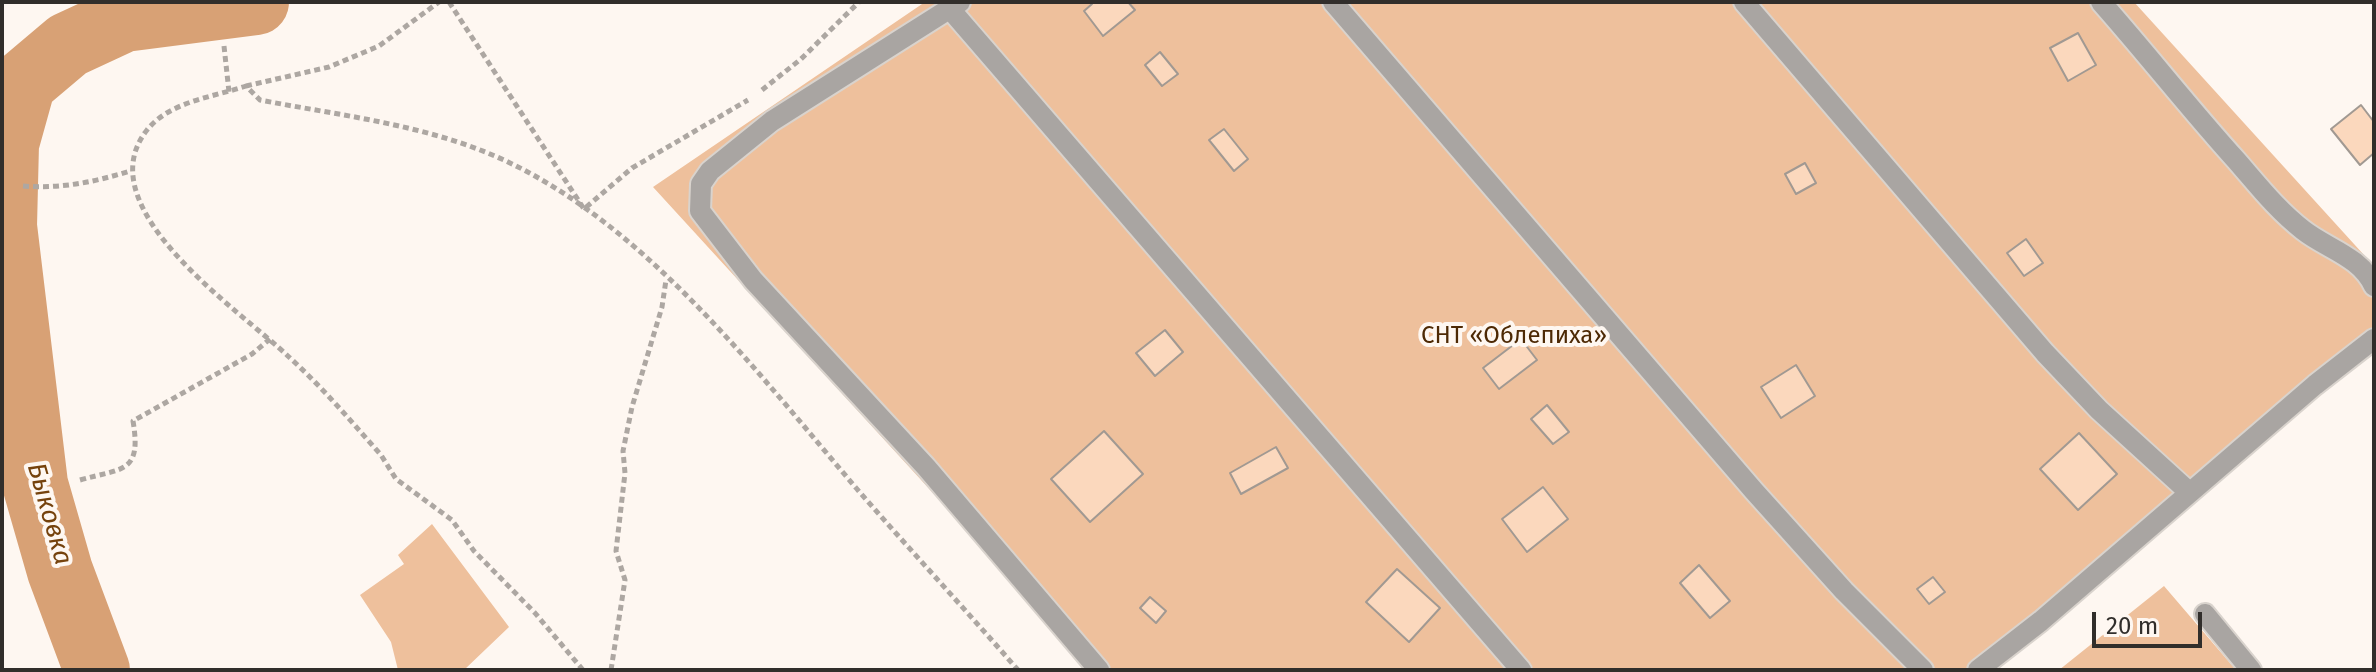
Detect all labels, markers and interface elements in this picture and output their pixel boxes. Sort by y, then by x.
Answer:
park label: СНТ «Облепиха» [1421,322,1607,350]
water label: Быковка [20,459,78,569]
scale bar [2096,596,2206,646]
text: 20 m [2106,612,2158,640]

